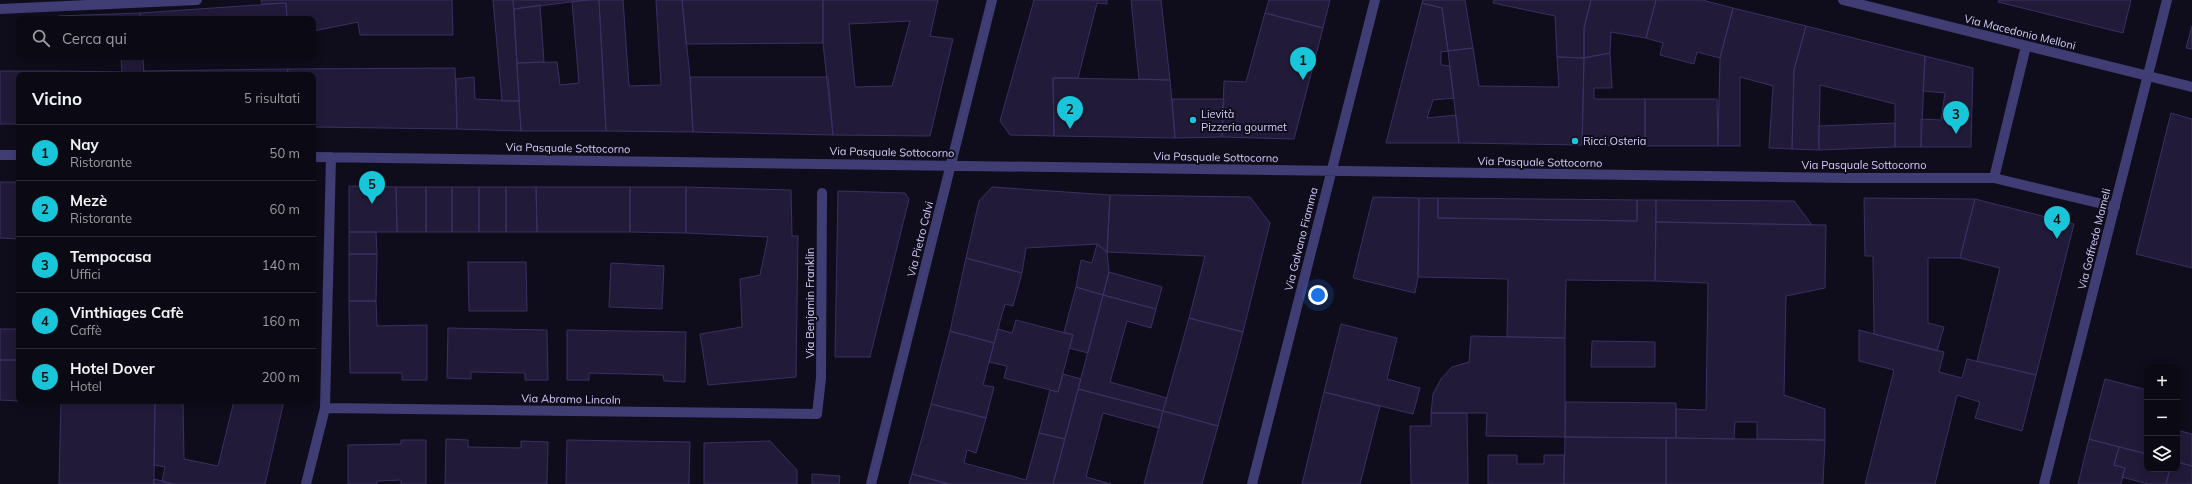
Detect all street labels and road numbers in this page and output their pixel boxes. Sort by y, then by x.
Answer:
street label: Via Macedonio Melloni [1963,11,2077,53]
street label: Via Pasquale Sottocorno [505,140,631,156]
street label: Via Pasquale Sottocorno [829,144,955,160]
street label: Via Pasquale Sottocorno [1153,149,1279,165]
street label: Via Pasquale Sottocorno [1477,154,1603,170]
street label: Via Pasquale Sottocorno [1802,158,1926,172]
street label: Via Galvano Fiamma [1281,186,1321,292]
street label: Via Goffredo Mameli [2075,187,2113,291]
street label: Via Pietro Calvi [904,200,936,278]
street label: Via Benjamin Franklin [803,248,817,358]
street label: Via Abramo Lincoln [521,391,621,407]

